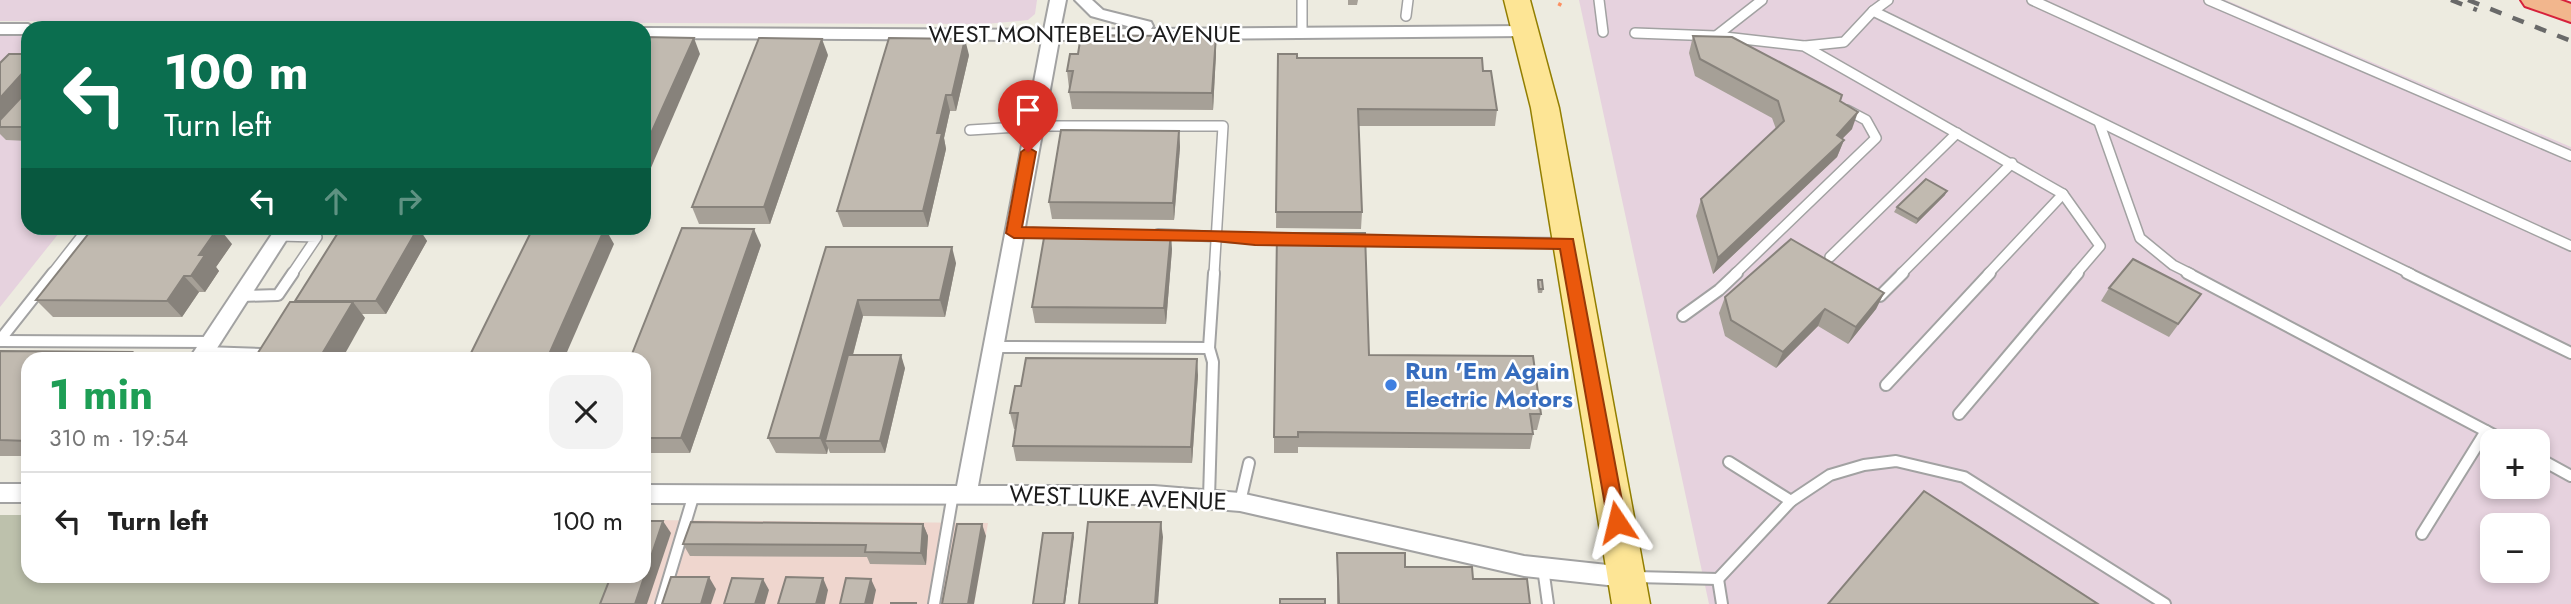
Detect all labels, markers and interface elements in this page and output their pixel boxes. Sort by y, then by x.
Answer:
street label: WEST MONTEBELLO AVENUE [929,16,1241,51]
text: 100 m [164,37,309,107]
icon: left [49,49,140,140]
pin [998,80,1058,152]
icon: arrive [1009,91,1047,129]
text: Turn left [164,102,271,148]
icon: left [244,182,282,220]
icon: ahead [317,182,355,220]
icon: right [390,182,428,220]
place label: Run 'Em Again Electric Motors [1405,353,1573,416]
text: 1 min [49,364,153,425]
button: close [549,375,623,449]
marker: Run 'Em Again Electric Motors [1383,377,1399,393]
text: 310 m · 19:54 [49,421,188,455]
map controls [2480,429,2550,583]
button: + [2480,429,2550,499]
street label: WEST LUKE AVENUE [1009,476,1227,519]
position arrow [1580,485,1654,559]
icon: left [49,502,87,540]
text: Turn left [108,502,208,540]
text: 100 m [552,502,623,540]
button: − [2480,513,2550,583]

